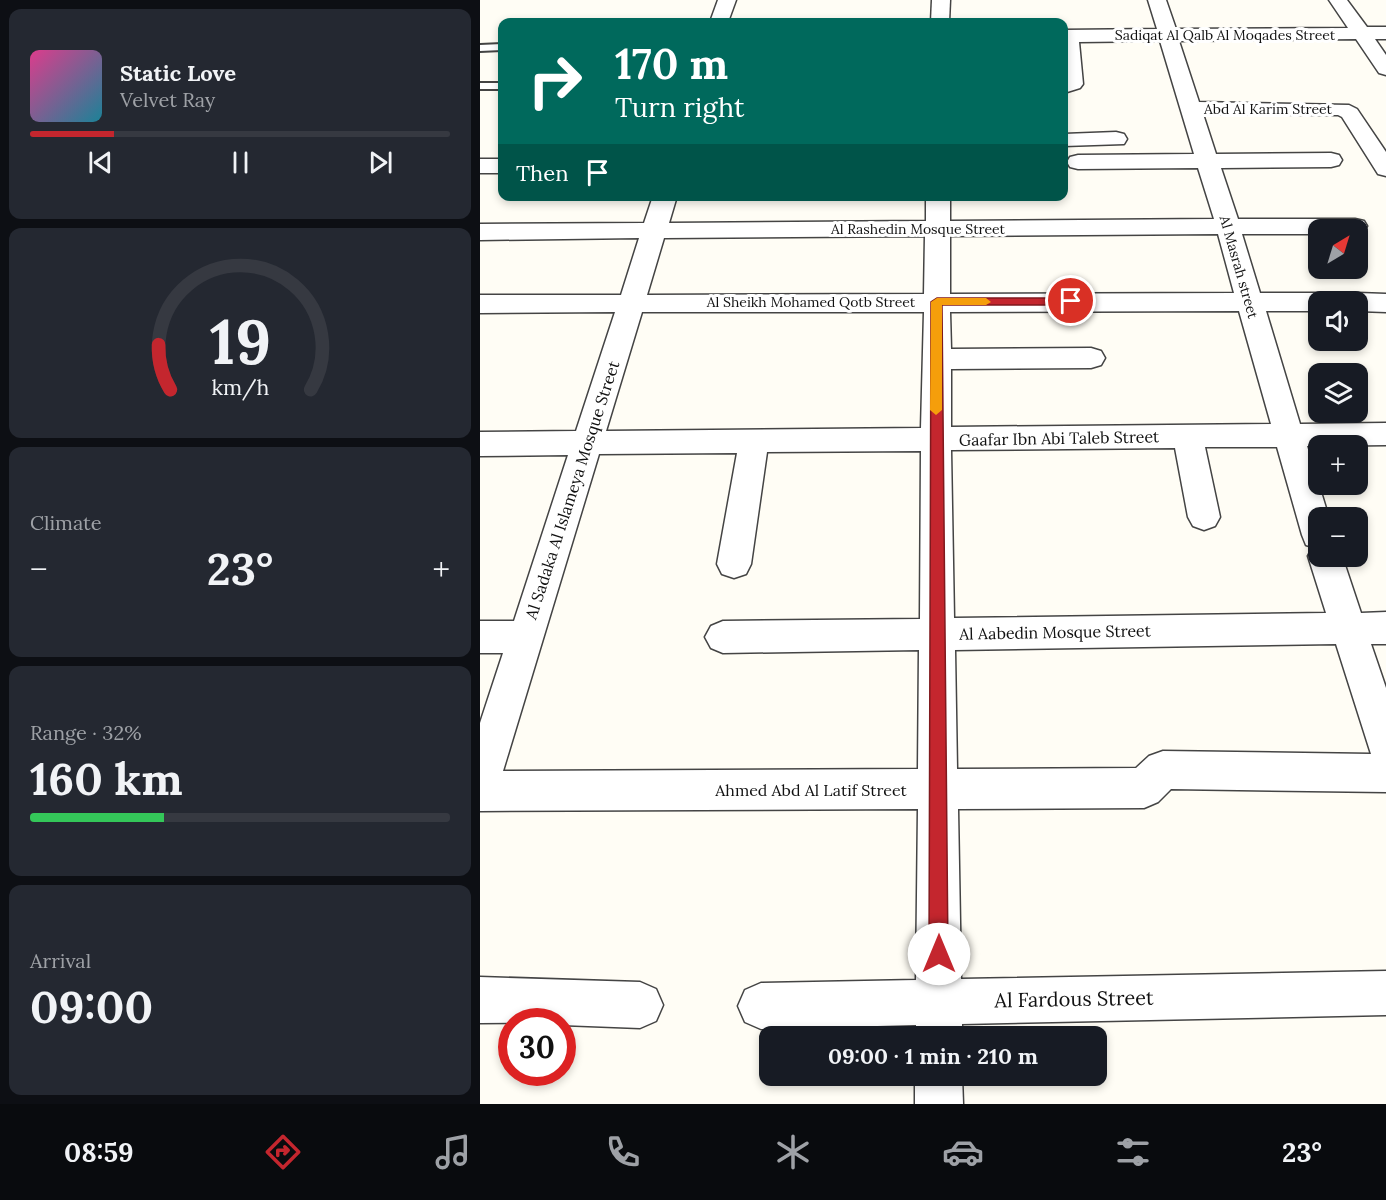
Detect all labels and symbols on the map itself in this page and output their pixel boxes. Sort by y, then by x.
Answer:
street label: Sadiqat Al Qalb Al Moqades Street [1115,26,1336,44]
street label: Abd Al Karim Street [1203,100,1333,118]
street label: Al Masrah street [1215,212,1262,321]
north arrow [1308,219,1368,279]
street label: Al Rashedin Mosque Street [830,220,1006,238]
pin [1045,275,1096,326]
street label: Al Sheikh Mohamed Qotb Street [706,293,916,311]
street label: Al Sadaka Al Islameya Mosque Street [520,357,624,623]
street label: Gaafar Ibn Abi Taleb Street [959,426,1160,450]
street label: Al Aabedin Mosque Street [958,620,1152,644]
street label: Ahmed Abd Al Latif Street [714,780,907,800]
position arrow [907,922,971,986]
street label: Al Fardous Street [993,985,1154,1012]
speed limit sign: 30 [498,1008,576,1086]

